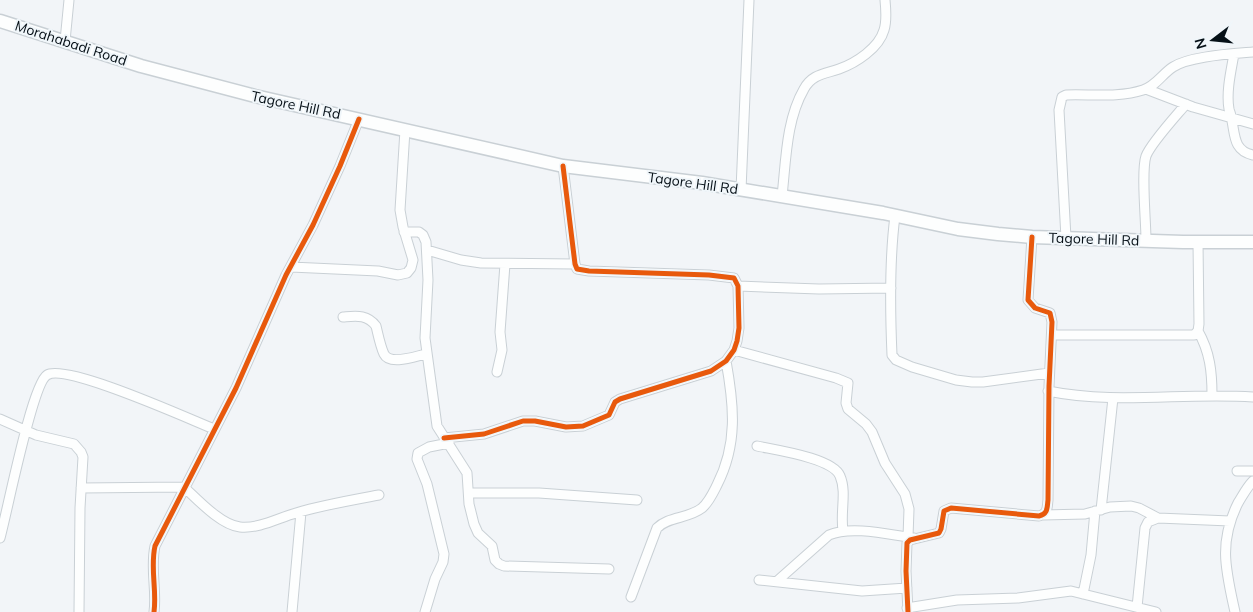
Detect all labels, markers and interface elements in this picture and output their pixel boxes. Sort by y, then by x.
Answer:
north arrow [1188,15,1238,65]
street label: Morahabadi Road [13,16,129,70]
text: N [1190,36,1211,51]
street label: Tagore Hill Rd [250,87,342,123]
street label: Tagore Hill Rd [647,168,739,198]
street label: Tagore Hill Rd [1048,228,1140,250]

